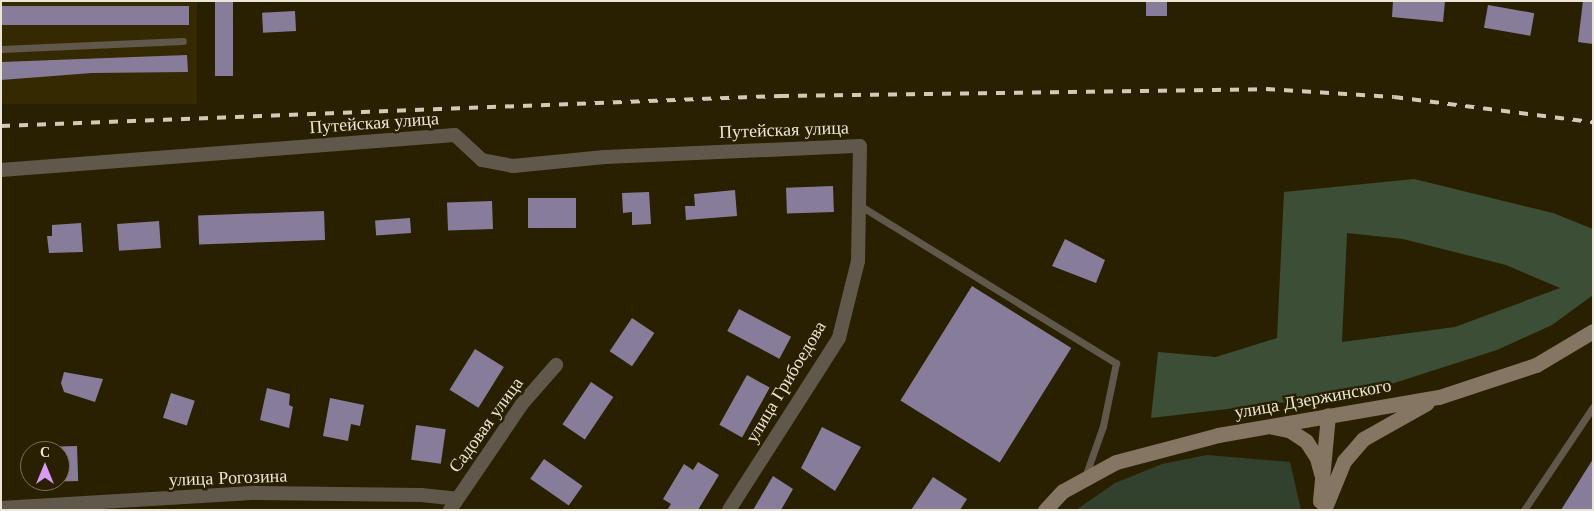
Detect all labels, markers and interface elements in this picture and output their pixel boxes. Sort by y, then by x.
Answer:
street label: Путейская улица [308,108,440,138]
street label: Путейская улица [719,117,849,143]
street label: улица Грибоедова [741,317,831,447]
street label: Садовая улица [444,373,528,477]
street label: улица Дзержинского [1233,375,1393,423]
north arrow [20,441,70,491]
text: С [40,443,50,461]
street label: улица Рогозина [168,465,288,491]

